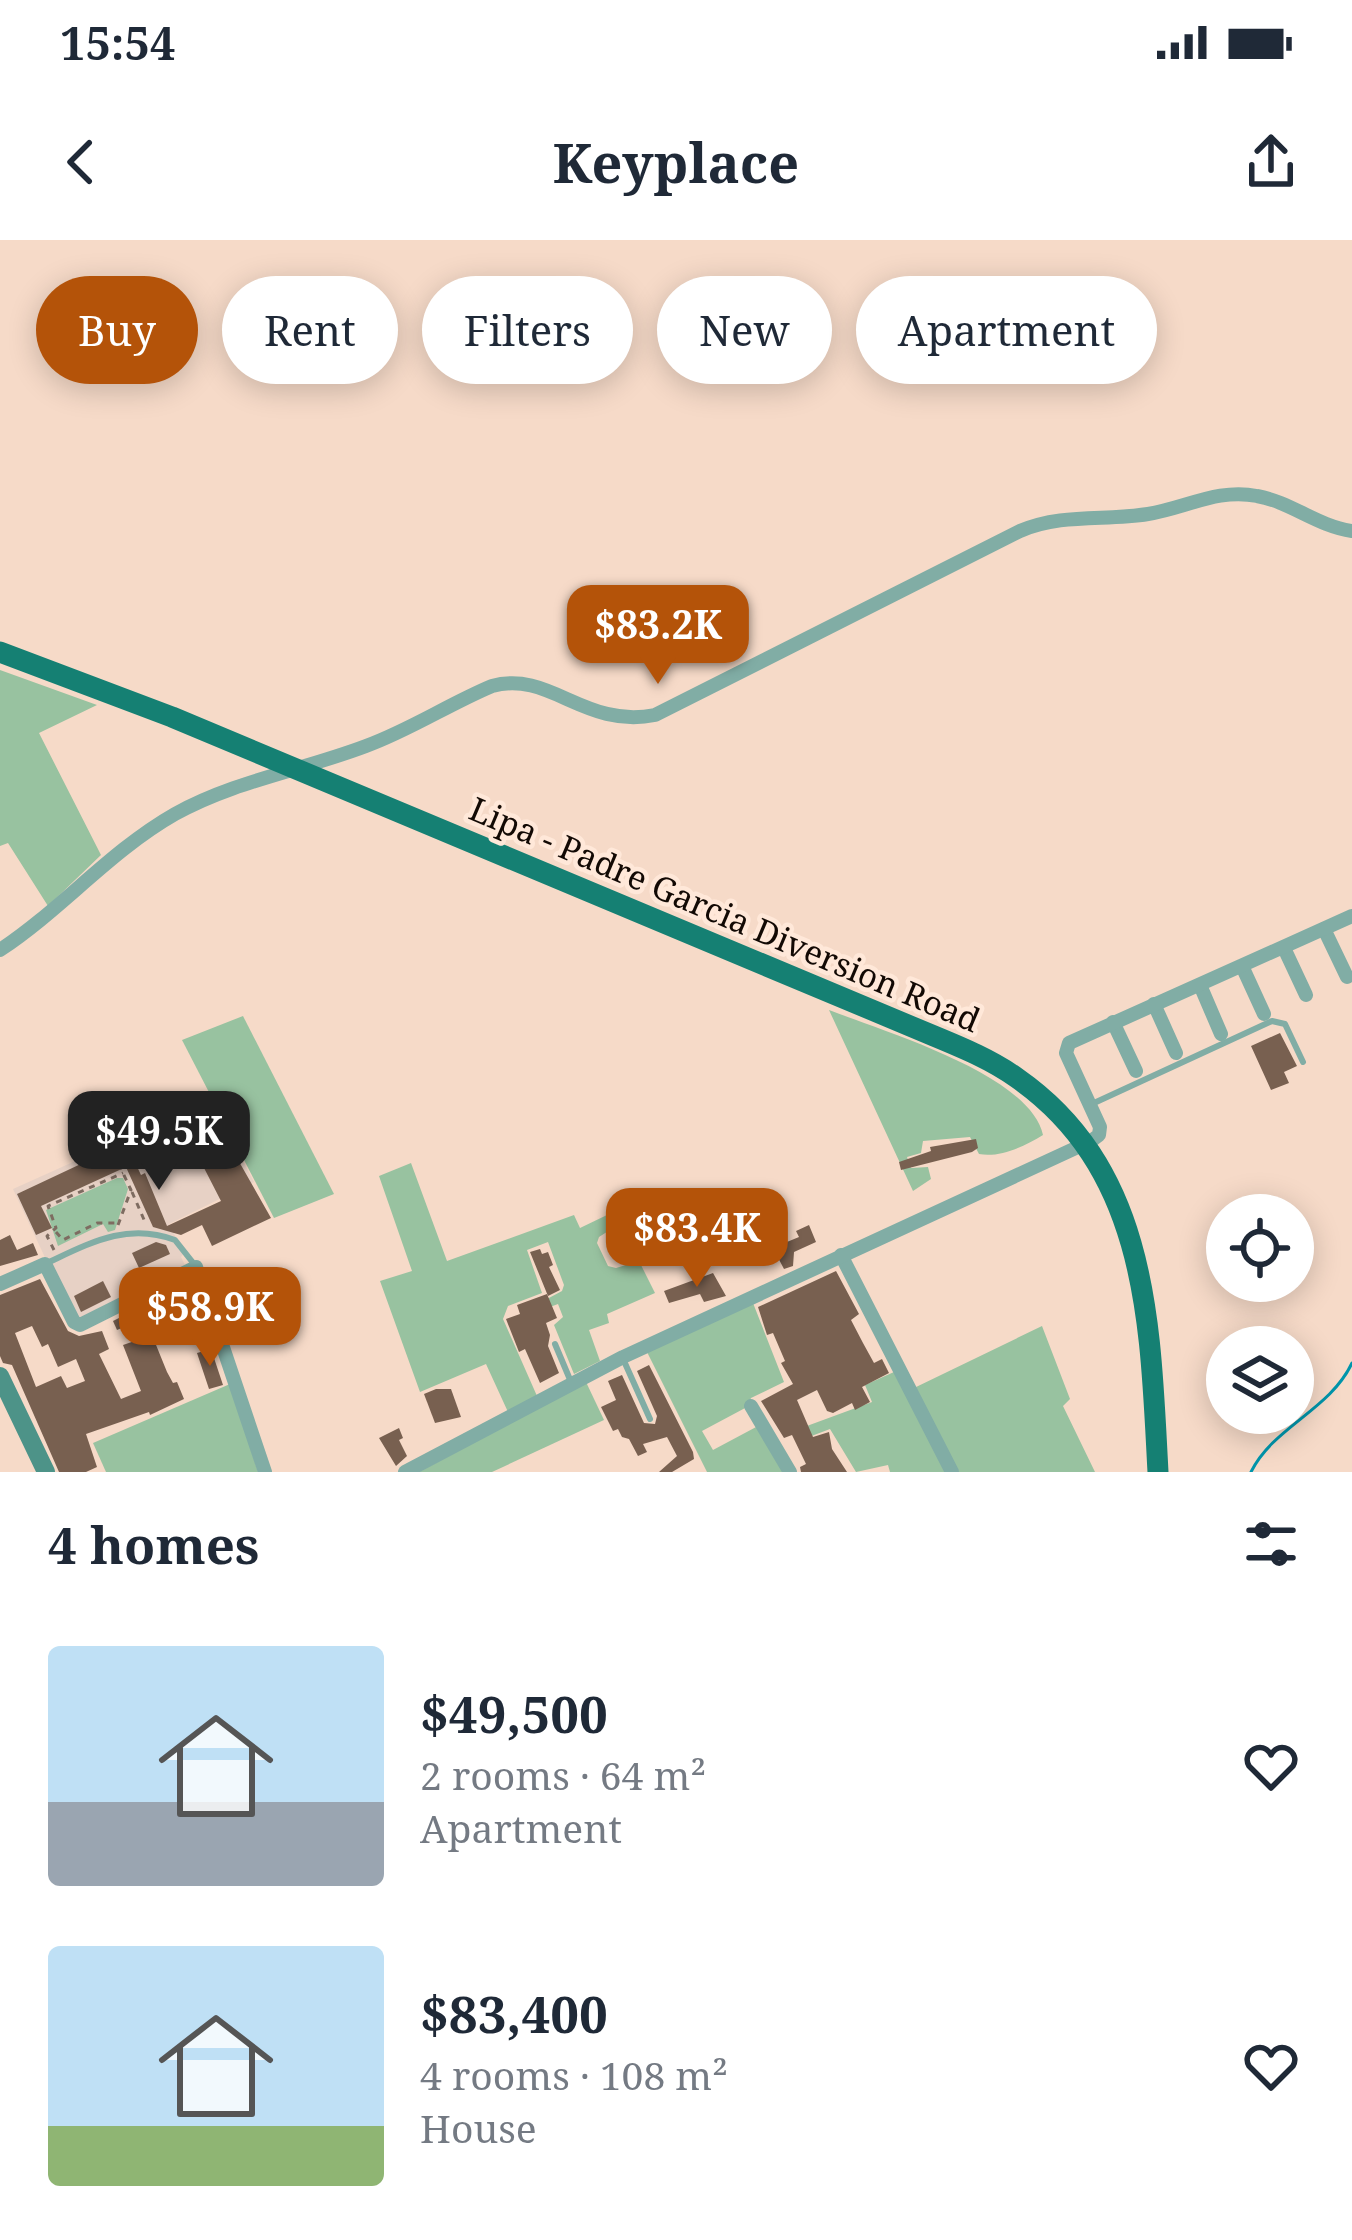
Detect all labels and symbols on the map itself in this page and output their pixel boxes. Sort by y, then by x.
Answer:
pin: $83.2K [560,585,756,687]
street label: Lipa - Padre Garcia Diversion Road [463,786,987,1042]
pin: $49.5K [61,1091,257,1193]
pin: $83.4K [599,1188,795,1290]
pin: $58.9K [112,1267,308,1369]

